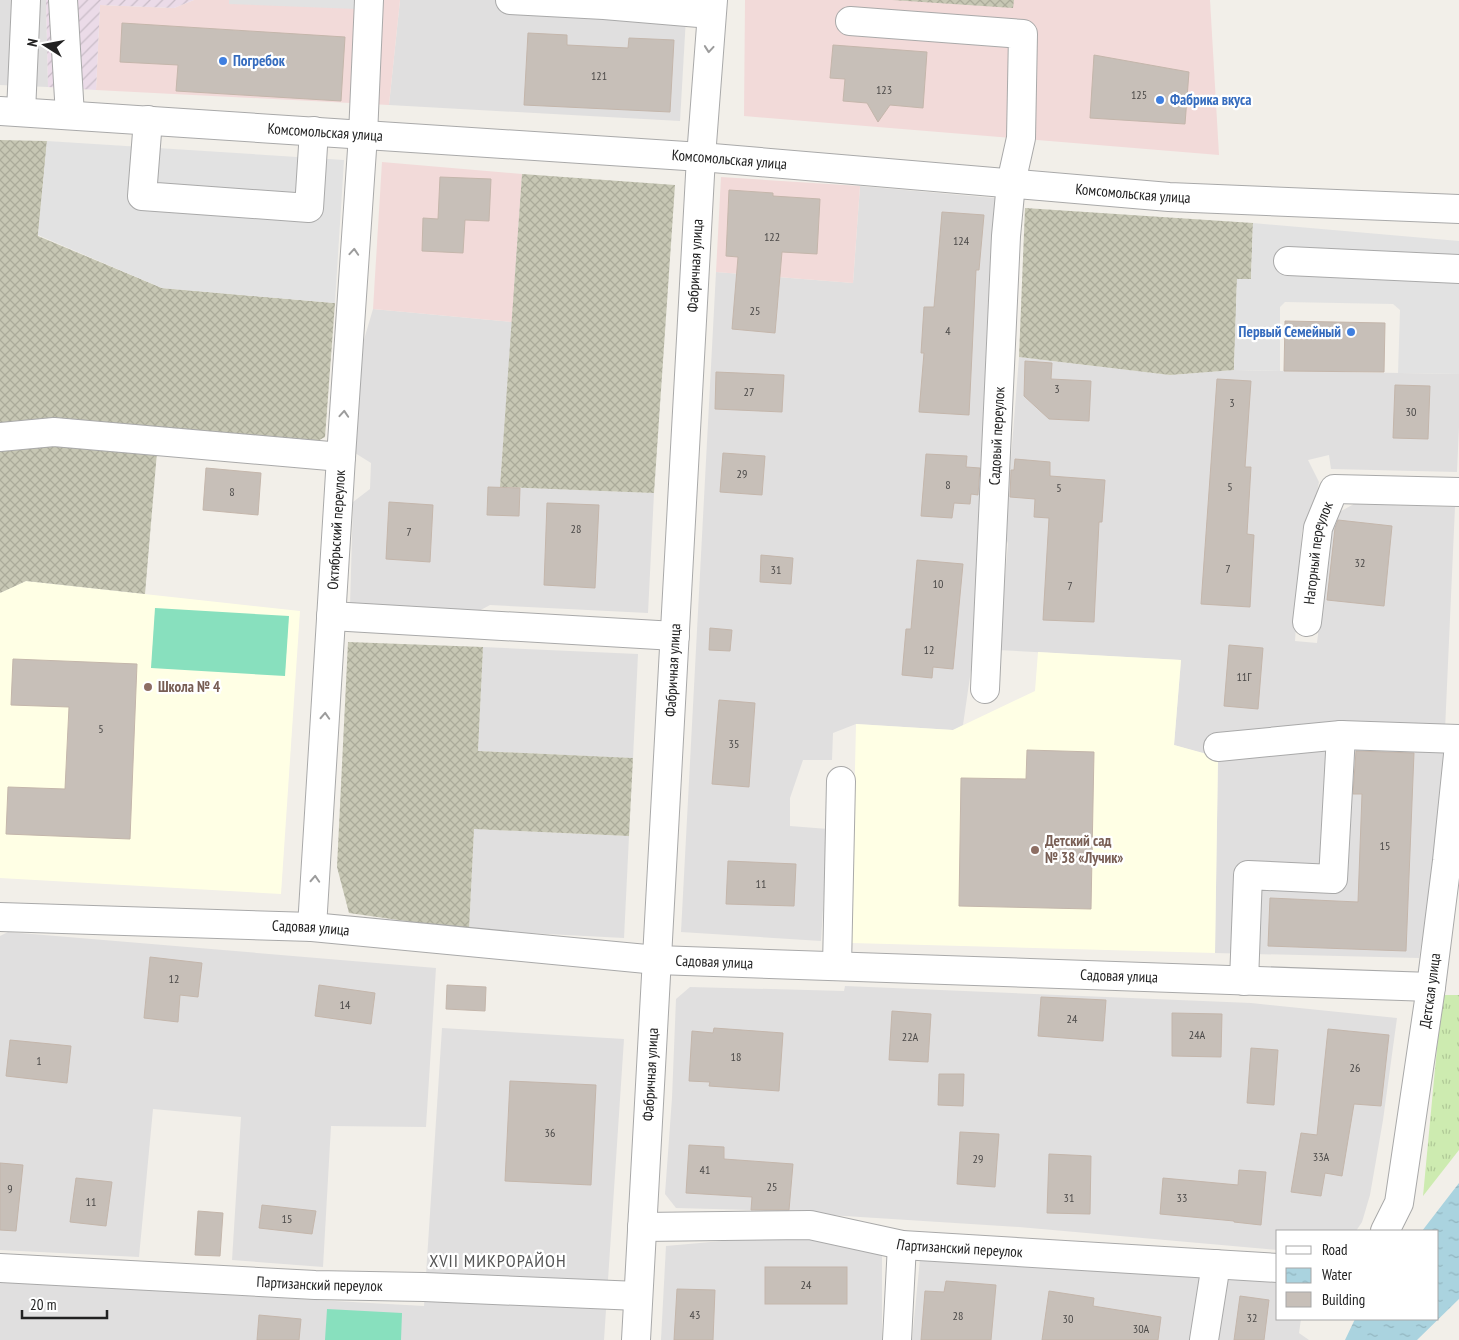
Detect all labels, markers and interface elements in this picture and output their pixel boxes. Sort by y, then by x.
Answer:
north arrow [20,20,70,70]
text: N [23,37,42,48]
one-way arrow [704,45,715,53]
place label: Погребок [233,51,286,70]
marker: Погребок [217,55,229,67]
house number: 121 [591,68,607,83]
house number: 123 [876,82,892,97]
house number: 125 [1131,87,1147,102]
place label: Фабрика вкуса [1170,90,1251,109]
marker: Фабрика вкуса [1154,94,1166,106]
street label: Комсомольская улица [267,119,384,145]
street label: Комсомольская улица [671,145,788,173]
street label: Комсомольская улица [1075,179,1191,207]
street label: Фабричная улица [682,218,707,313]
house number: 122 [764,229,780,244]
house number: 124 [953,233,970,248]
one-way arrow [349,248,360,256]
house number: 25 [750,303,760,318]
place label: Первый Семейный [1239,322,1341,341]
house number: 4 [945,323,951,338]
marker: Первый Семейный [1345,326,1357,338]
house number: 3 [1054,381,1060,396]
house number: 27 [744,384,754,399]
street label: Садовый переулок [984,386,1009,486]
house number: 3 [1229,395,1235,410]
house number: 30 [1406,404,1416,419]
one-way arrow [338,410,349,418]
house number: 29 [737,466,747,481]
street label: Октябрьский переулок [323,469,349,590]
house number: 8 [945,477,951,492]
house number: 5 [1227,479,1233,494]
house number: 5 [1056,480,1062,495]
house number: 8 [229,484,235,499]
street label: Нагорный переулок [1299,498,1337,606]
house number: 28 [571,521,581,536]
house number: 7 [406,524,412,539]
house number: 32 [1355,555,1365,570]
house number: 7 [1225,561,1231,576]
house number: 31 [771,562,781,577]
house number: 10 [933,576,943,591]
house number: 7 [1067,578,1073,593]
street label: Фабричная улица [660,623,684,717]
house number: 12 [924,642,934,657]
house number: 11Г [1236,669,1252,684]
place label: Школа № 4 [158,677,220,696]
marker: Школа № 4 [142,681,154,693]
one-way arrow [320,712,331,720]
house number: 5 [98,721,104,736]
house number: 35 [729,736,739,751]
place label: Детский сад № 38 «Лучик» [1045,831,1123,867]
house number: 15 [1380,838,1390,853]
marker: Детский сад № 38 «Лучик» [1029,844,1041,856]
one-way arrow [310,874,321,882]
house number: 11 [756,876,766,891]
street label: Садовая улица [272,916,351,940]
street label: Садовая улица [675,951,753,972]
street label: Детская улица [1415,952,1444,1029]
street label: Садовая улица [1080,965,1158,986]
house number: 12 [169,971,179,986]
house number: 14 [340,997,351,1012]
house number: 24 [1067,1011,1078,1026]
street label: Фабричная улица [638,1027,662,1121]
house number: 24А [1189,1027,1206,1042]
house number: 22А [902,1029,919,1044]
house number: 18 [731,1049,741,1064]
house number: 1 [36,1053,42,1068]
house number: 26 [1350,1060,1360,1075]
house number: 36 [545,1125,555,1140]
house number: 33А [1313,1149,1330,1164]
house number: 29 [973,1151,983,1166]
house number: 41 [700,1162,710,1177]
house number: 25 [767,1179,777,1194]
house number: 9 [7,1181,13,1196]
house number: 31 [1064,1190,1074,1205]
house number: 33 [1177,1190,1187,1205]
house number: 11 [86,1194,96,1209]
house number: 15 [282,1211,292,1226]
legend [1276,1230,1439,1320]
street label: Партизанский переулок [895,1234,1023,1261]
text: Road [1322,1240,1348,1259]
district label: XVII МИКРОРАЙОН [429,1249,567,1272]
text: Water [1322,1265,1353,1284]
street label: Партизанский переулок [256,1272,383,1295]
house number: 24 [801,1277,812,1292]
scale bar [22,1288,108,1320]
text: Building [1322,1290,1365,1309]
text: 20 m [30,1295,56,1314]
house number: 43 [690,1307,700,1322]
house number: 28 [953,1308,963,1323]
house number: 32 [1247,1310,1257,1325]
house number: 30 [1063,1311,1073,1326]
house number: 30А [1133,1321,1150,1336]

